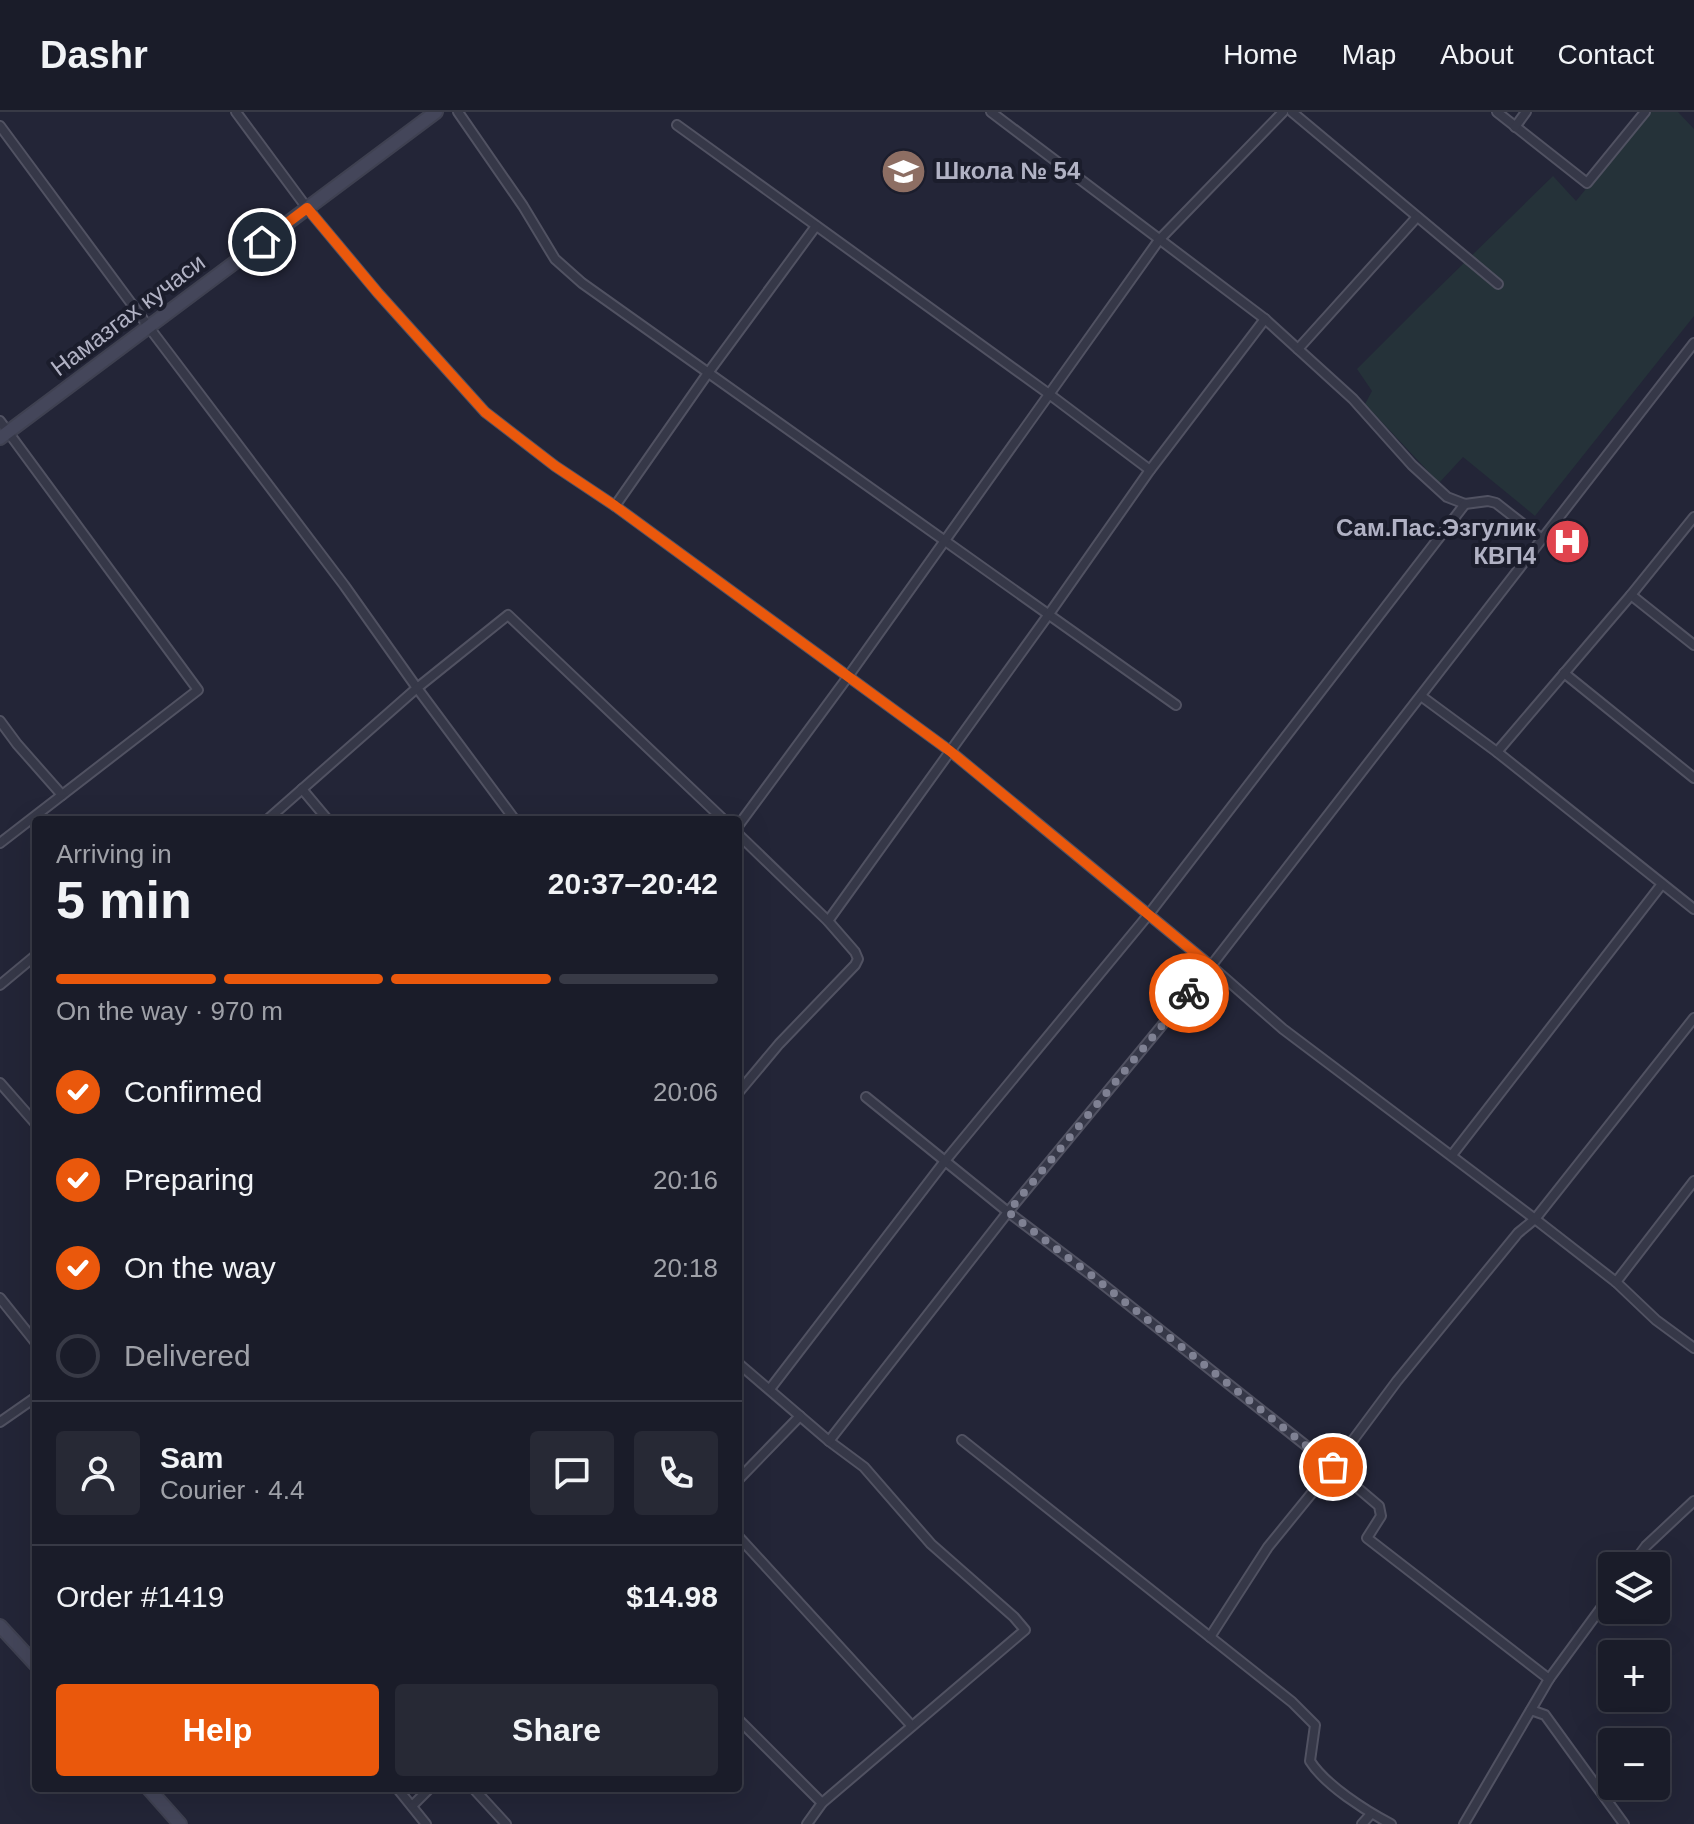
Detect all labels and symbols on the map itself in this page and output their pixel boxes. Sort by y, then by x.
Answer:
school or university icon: Школа № 54 [880,147,928,195]
place label: Школа № 54 [935,157,1081,184]
pin [228,208,296,276]
street label: Намазгах кучаси [45,248,210,381]
place label: Сам.Пас.Эзгулик КВП4 [1336,514,1537,569]
hospital icon: Сам.Пас.Эзгулик КВП4 [1543,518,1591,566]
courier [1149,953,1229,1033]
pin [1299,1433,1367,1501]

